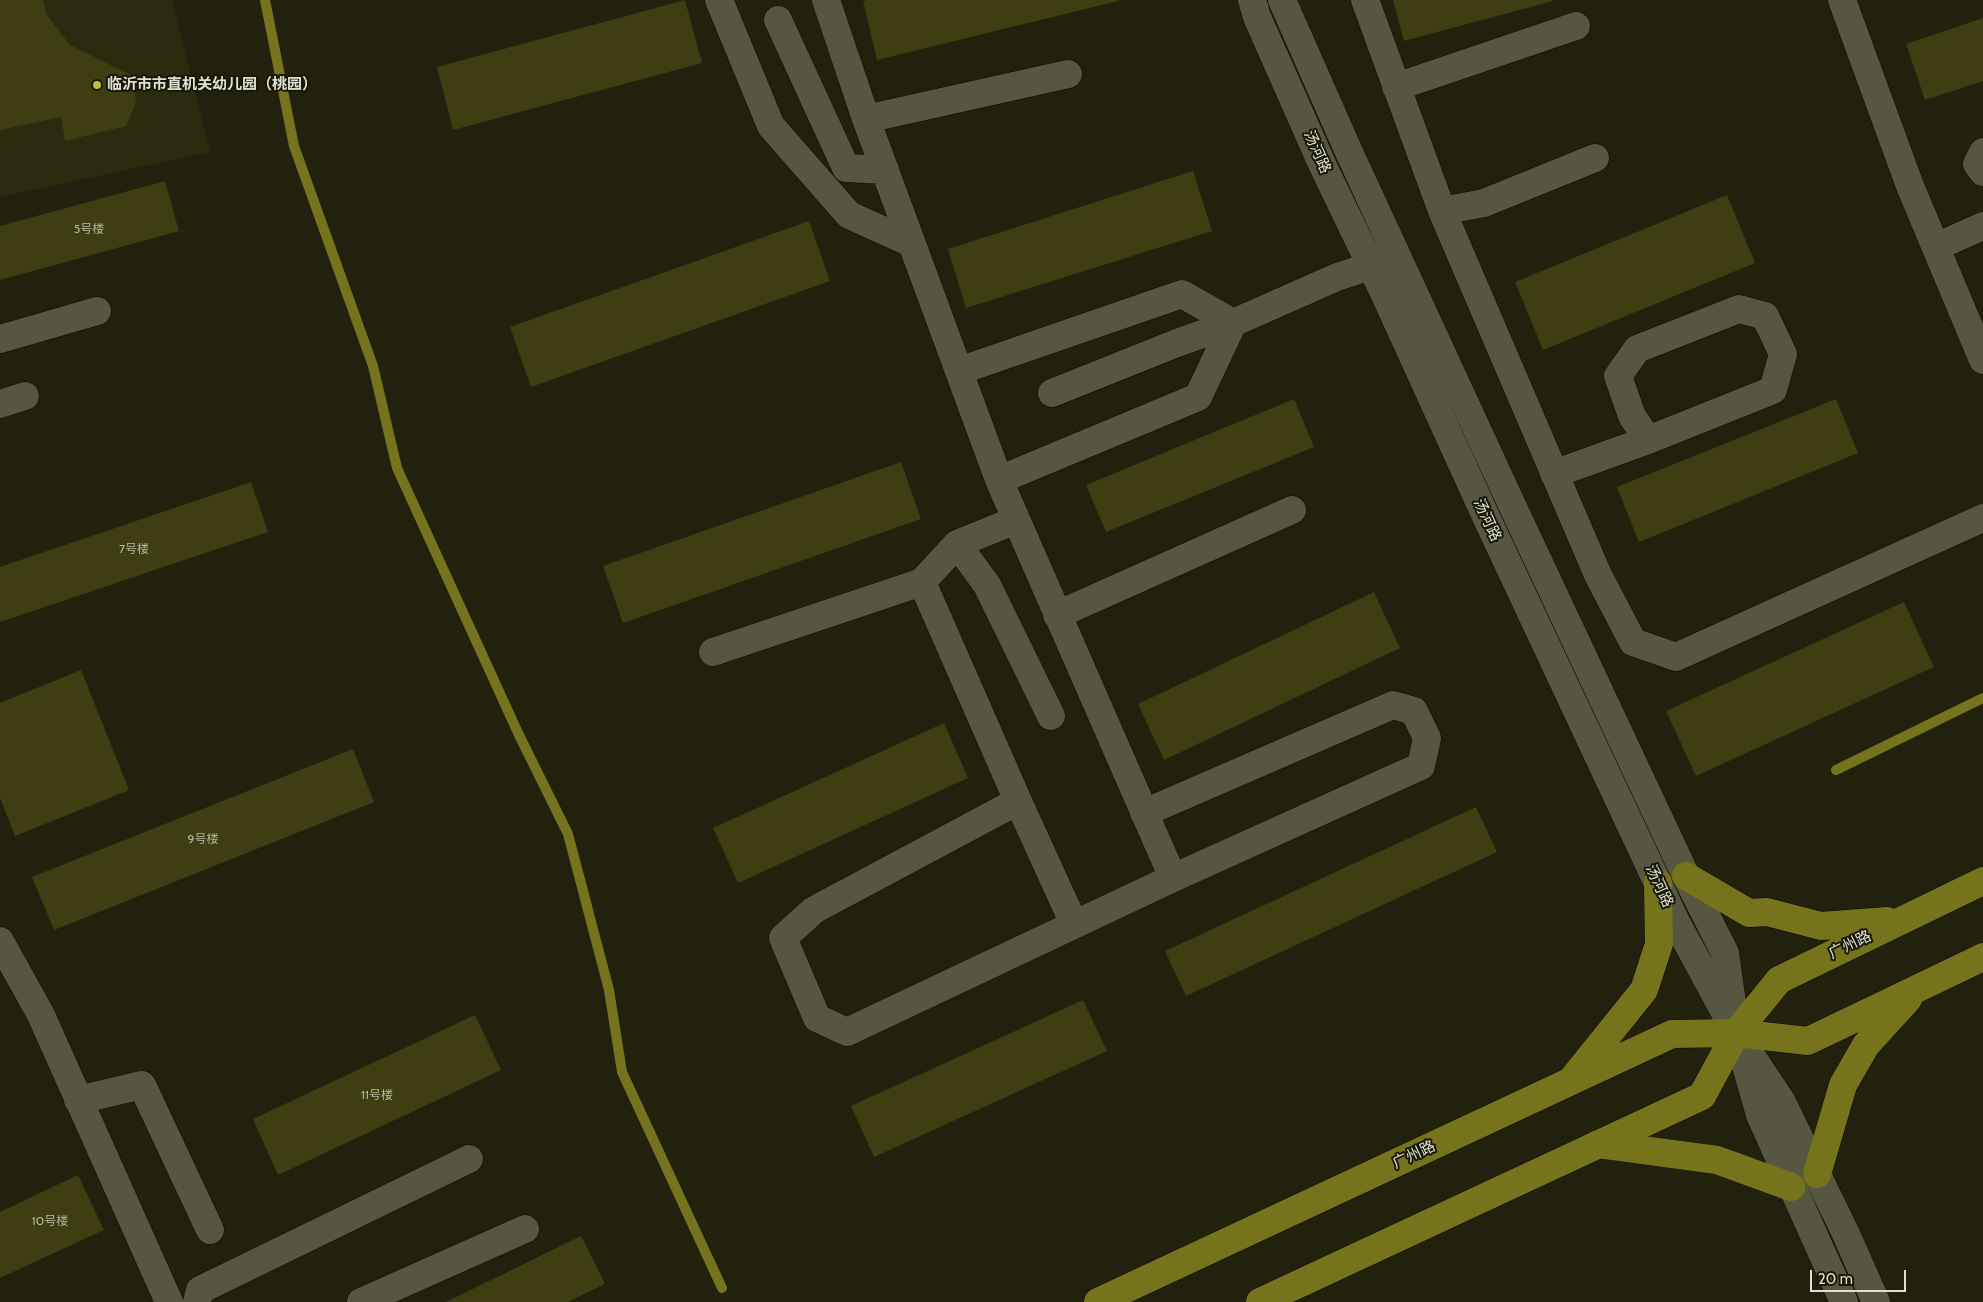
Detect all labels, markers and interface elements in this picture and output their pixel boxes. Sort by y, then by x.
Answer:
place label: 临沂市市直机关幼儿园（桃园） [107,76,317,94]
marker: 临沂市市直机关幼儿园（桃园） [91,79,103,91]
street label: 汤河路 [1300,128,1334,176]
house number: 5号楼 [74,222,104,236]
street label: 汤河路 [1469,496,1505,544]
house number: 7号楼 [119,542,149,556]
house number: 9号楼 [188,832,218,846]
street label: 汤河路 [1641,862,1677,910]
street label: 广州路 [1826,927,1874,963]
house number: 11号楼 [361,1088,393,1102]
street label: 广州路 [1390,1137,1438,1173]
house number: 10号楼 [32,1214,68,1228]
scale bar [1813,1260,1909,1292]
text: 20 m [1818,1270,1853,1288]

